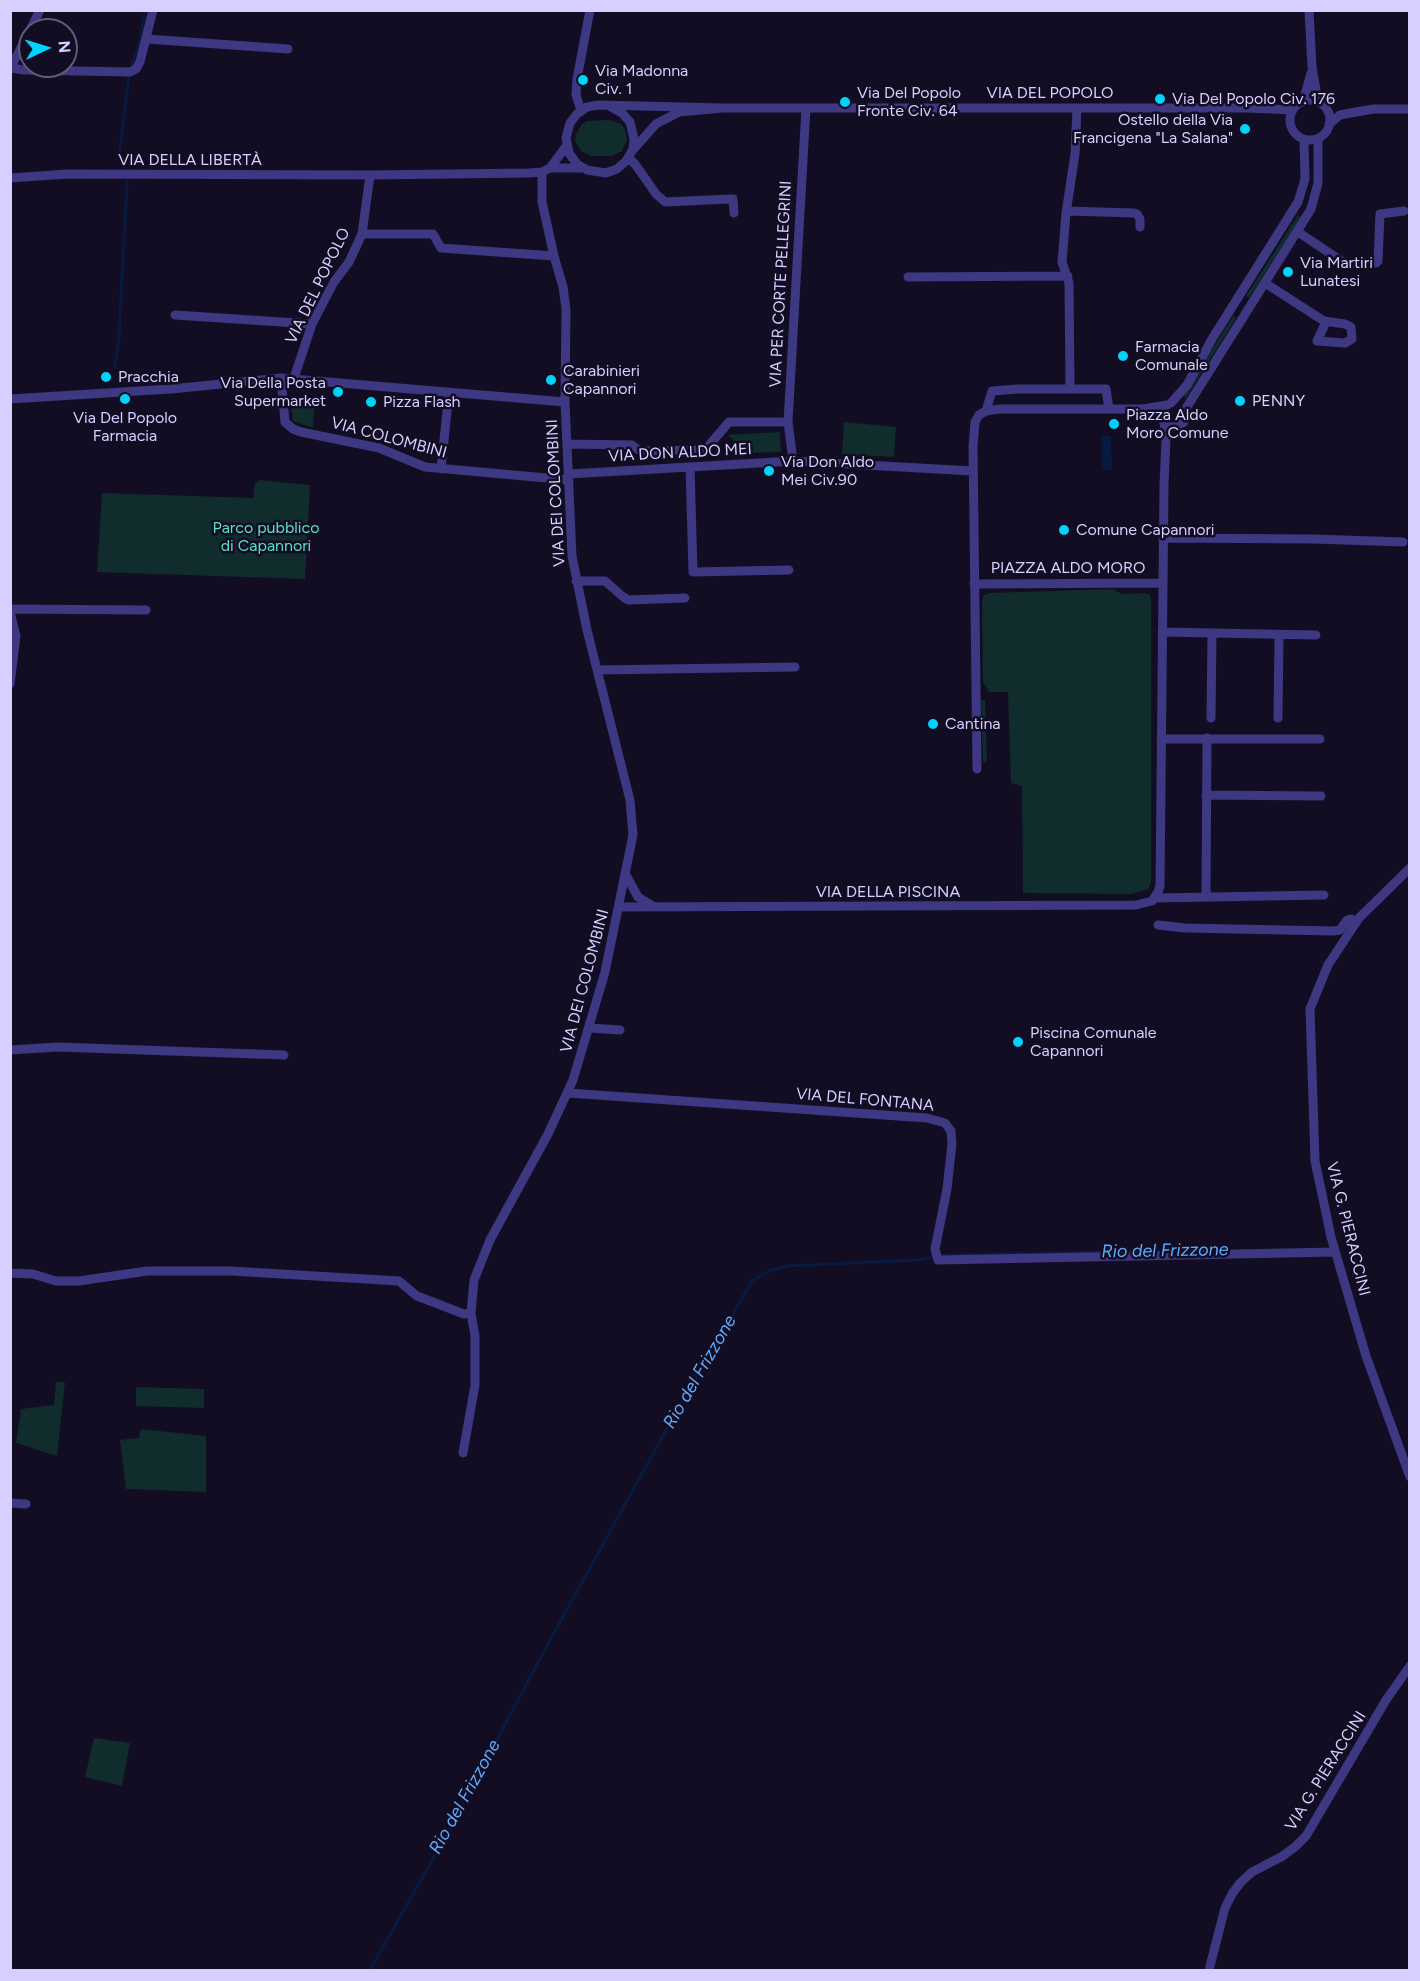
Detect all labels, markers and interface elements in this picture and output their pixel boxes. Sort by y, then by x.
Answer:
north arrow [18,18,78,78]
text: N [55,40,74,54]
place label: Via Madonna Civ. 1 [595,61,688,99]
marker: Via Madonna Civ. 1 [576,73,590,87]
place label: Via Del Popolo Fronte Civ. 64 [857,83,961,121]
street label: VIA DEL POPOLO [987,83,1113,103]
place label: Via Del Popolo Civ. 176 [1172,89,1335,109]
marker: Via Del Popolo Civ. 176 [1153,92,1167,106]
marker: Via Del Popolo Fronte Civ. 64 [838,95,852,109]
place label: Ostello della Via Francigena "La Salana" [1073,110,1233,148]
marker: Ostello della Via Francigena "La Salana" [1238,122,1252,136]
street label: VIA DELLA LIBERTÀ [118,150,262,170]
street label: VIA PER CORTE PELLEGRINI [766,180,796,388]
street label: VIA DEL POPOLO [282,225,354,347]
place label: Via Martiri Lunatesi [1300,253,1373,291]
marker: Via Martiri Lunatesi [1281,265,1295,279]
place label: Farmacia Comunale [1135,337,1208,375]
marker: Farmacia Comunale [1116,349,1130,363]
place label: Carabinieri Capannori [563,361,640,399]
place label: Pracchia [118,367,179,387]
marker: Pracchia [99,370,113,384]
place label: Via Della Posta Supermarket [220,373,326,411]
marker: Carabinieri Capannori [544,373,558,387]
marker: Via Della Posta Supermarket [331,385,345,399]
place label: PENNY [1252,391,1305,411]
marker: Via Del Popolo Farmacia [118,392,132,406]
place label: Pizza Flash [383,392,461,412]
marker: PENNY [1233,394,1247,408]
marker: Pizza Flash [364,395,378,409]
place label: Piazza Aldo Moro Comune [1126,405,1228,443]
place label: Via Del Popolo Farmacia [73,408,177,446]
street label: VIA COLOMBINI [329,413,449,463]
marker: Piazza Aldo Moro Comune [1107,417,1121,431]
street label: VIA DEI COLOMBINI [543,419,569,567]
street label: VIA DON ALDO MEI [608,440,752,466]
place label: Via Don Aldo Mei Civ.90 [781,452,874,490]
marker: Via Don Aldo Mei Civ.90 [762,464,776,478]
park label: Parco pubblico di Capannori [213,518,319,556]
place label: Comune Capannori [1076,520,1215,540]
marker: Comune Capannori [1057,523,1071,537]
street label: PIAZZA ALDO MORO [991,558,1145,578]
place label: Cantina [945,714,1000,734]
marker: Cantina [926,717,940,731]
street label: VIA DELLA PISCINA [816,882,960,902]
street label: VIA DEI COLOMBINI [557,907,613,1055]
place label: Piscina Comunale Capannori [1030,1023,1157,1061]
marker: Piscina Comunale Capannori [1011,1035,1025,1049]
street label: VIA DEL FONTANA [795,1084,935,1116]
street label: VIA G. PIERACCINI [1322,1160,1374,1298]
water label: Rio del Frizzone [1101,1239,1229,1263]
water label: Rio del Frizzone [659,1312,741,1432]
street label: VIA G. PIERACCINI [1281,1708,1371,1834]
water label: Rio del Frizzone [425,1736,505,1858]

